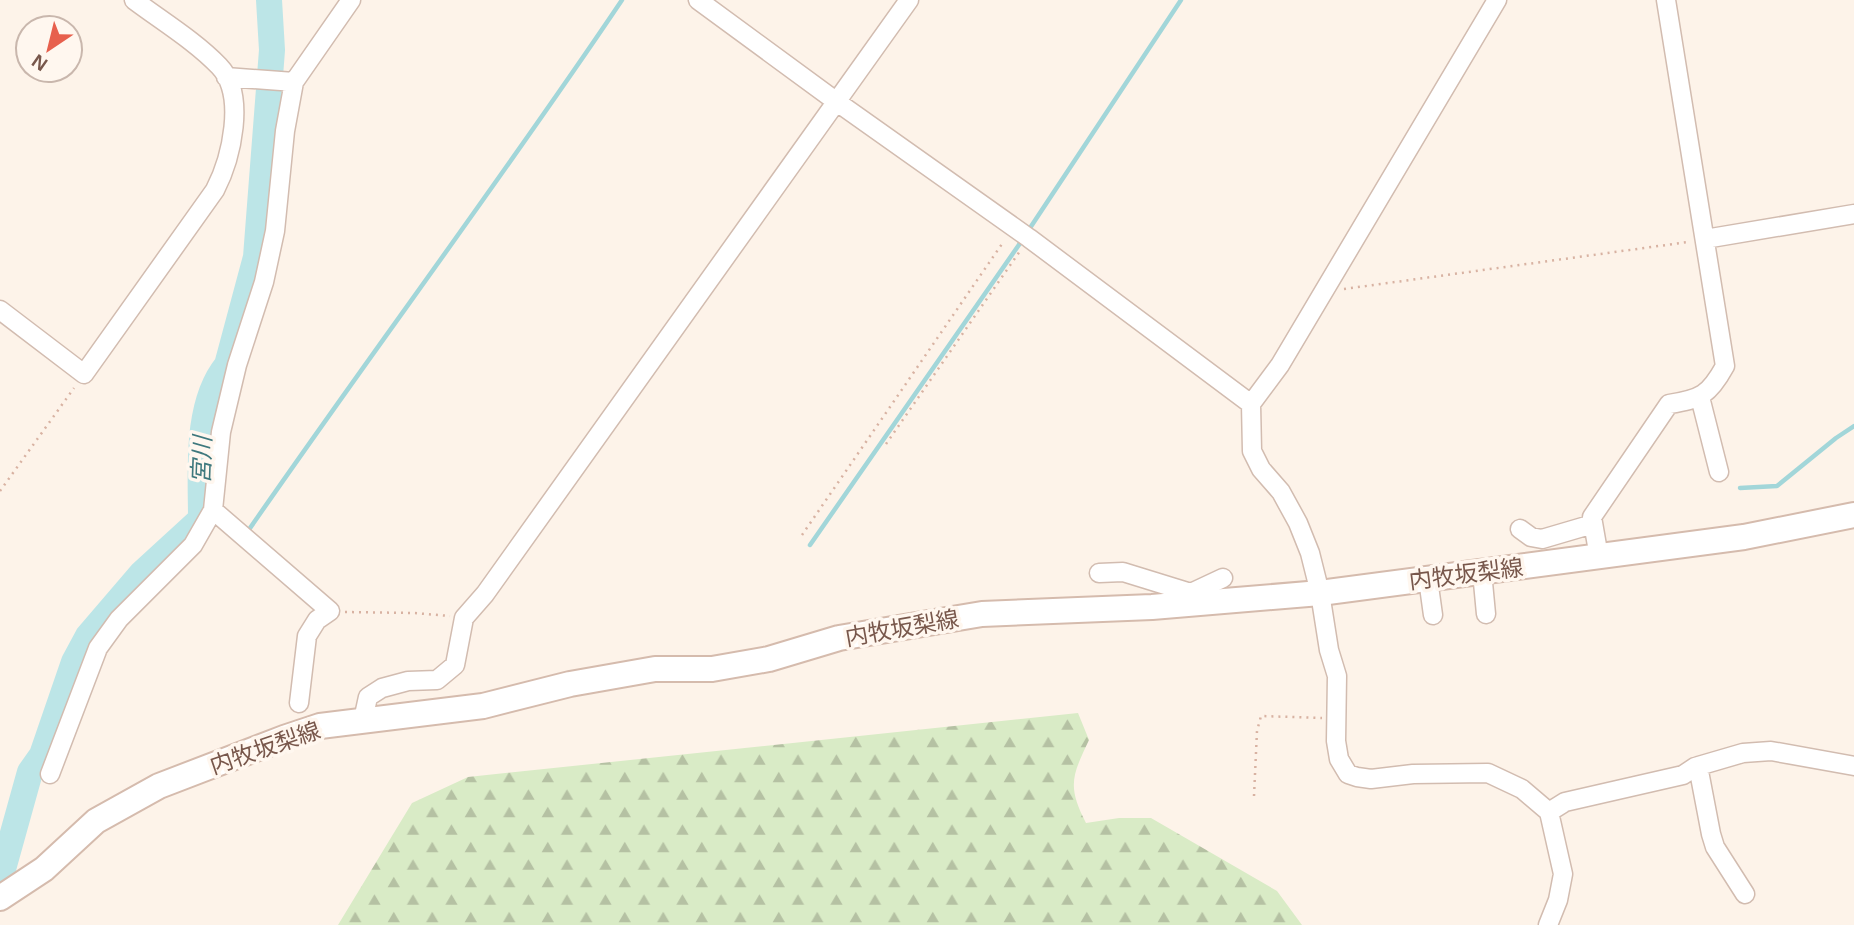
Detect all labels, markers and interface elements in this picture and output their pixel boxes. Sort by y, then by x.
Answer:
north arrow [14,14,84,84]
text: N [28,50,51,75]
water label: 宮川 [187,433,216,484]
street label: 内牧坂梨線 [1407,554,1525,594]
street label: 内牧坂梨線 [843,605,961,651]
street label: 内牧坂梨線 [206,717,324,779]

